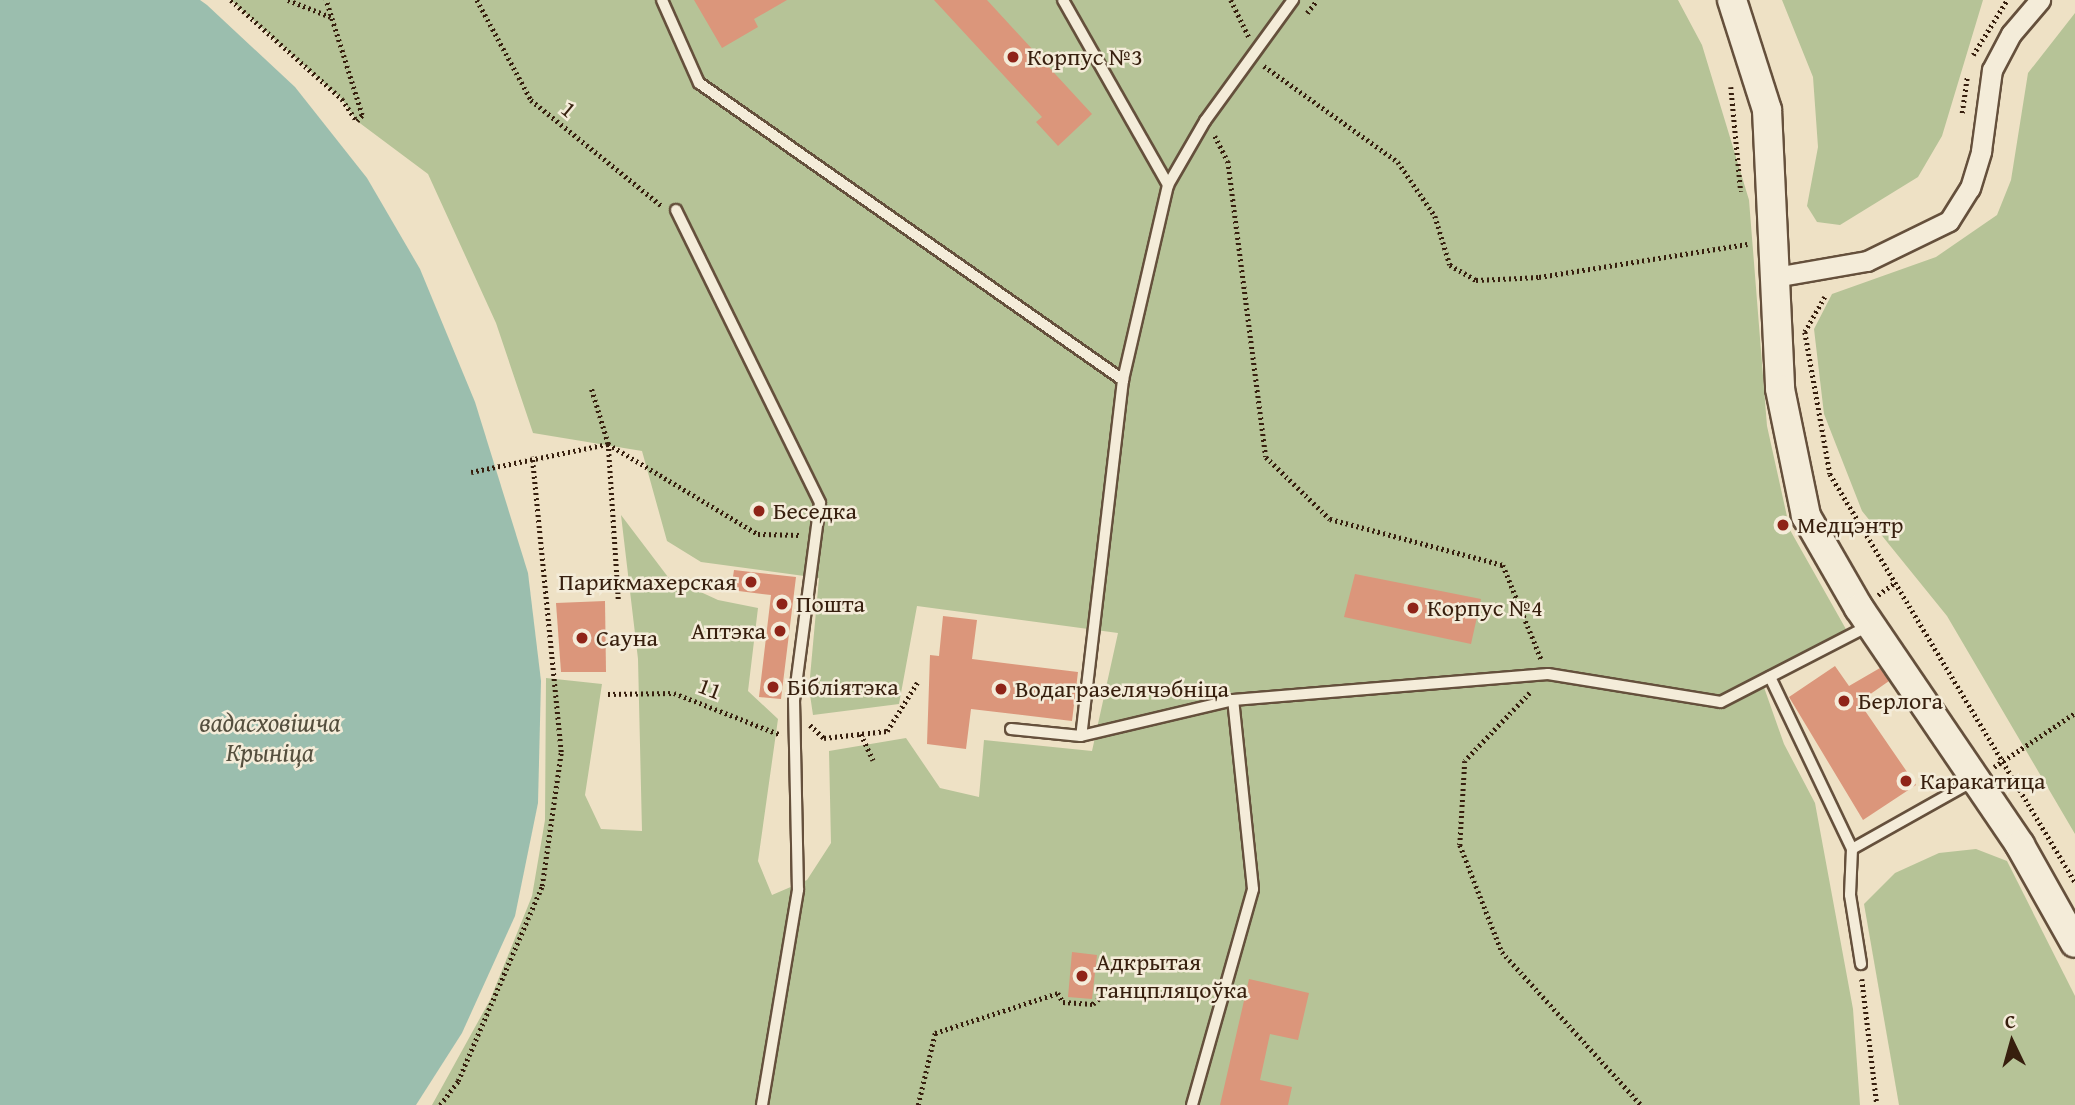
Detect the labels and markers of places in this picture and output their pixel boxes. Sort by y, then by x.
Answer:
place label: Корпус №3 [1027,43,1143,71]
marker: Корпус №3 [1005,49,1021,65]
place label: Беседка [773,497,857,525]
marker: Беседка [751,503,767,519]
place label: Медцэнтр [1797,511,1904,539]
marker: Медцэнтр [1775,517,1791,533]
place label: Парикмахерская [559,568,737,596]
marker: Парикмахерская [743,574,759,590]
place label: Пошта [796,590,865,618]
place label: Корпус №4 [1427,594,1543,622]
marker: Пошта [774,596,790,612]
marker: Корпус №4 [1405,600,1421,616]
place label: Аптэка [691,617,766,645]
marker: Аптэка [772,623,788,639]
place label: Сауна [596,624,658,652]
marker: Сауна [574,630,590,646]
place label: Бібліятэка [787,673,899,701]
place label: Водагразелячэбніца [1015,675,1229,703]
marker: Бібліятэка [765,679,781,695]
marker: Водагразелячэбніца [993,681,1009,697]
place label: Берлога [1858,687,1943,715]
marker: Берлога [1836,693,1852,709]
place label: Каракатица [1920,767,2045,795]
marker: Каракатица [1898,773,1914,789]
place label: Адкрытая танцпляцоўка [1096,948,1248,1004]
marker: Адкрытая танцпляцоўка [1074,968,1090,984]

